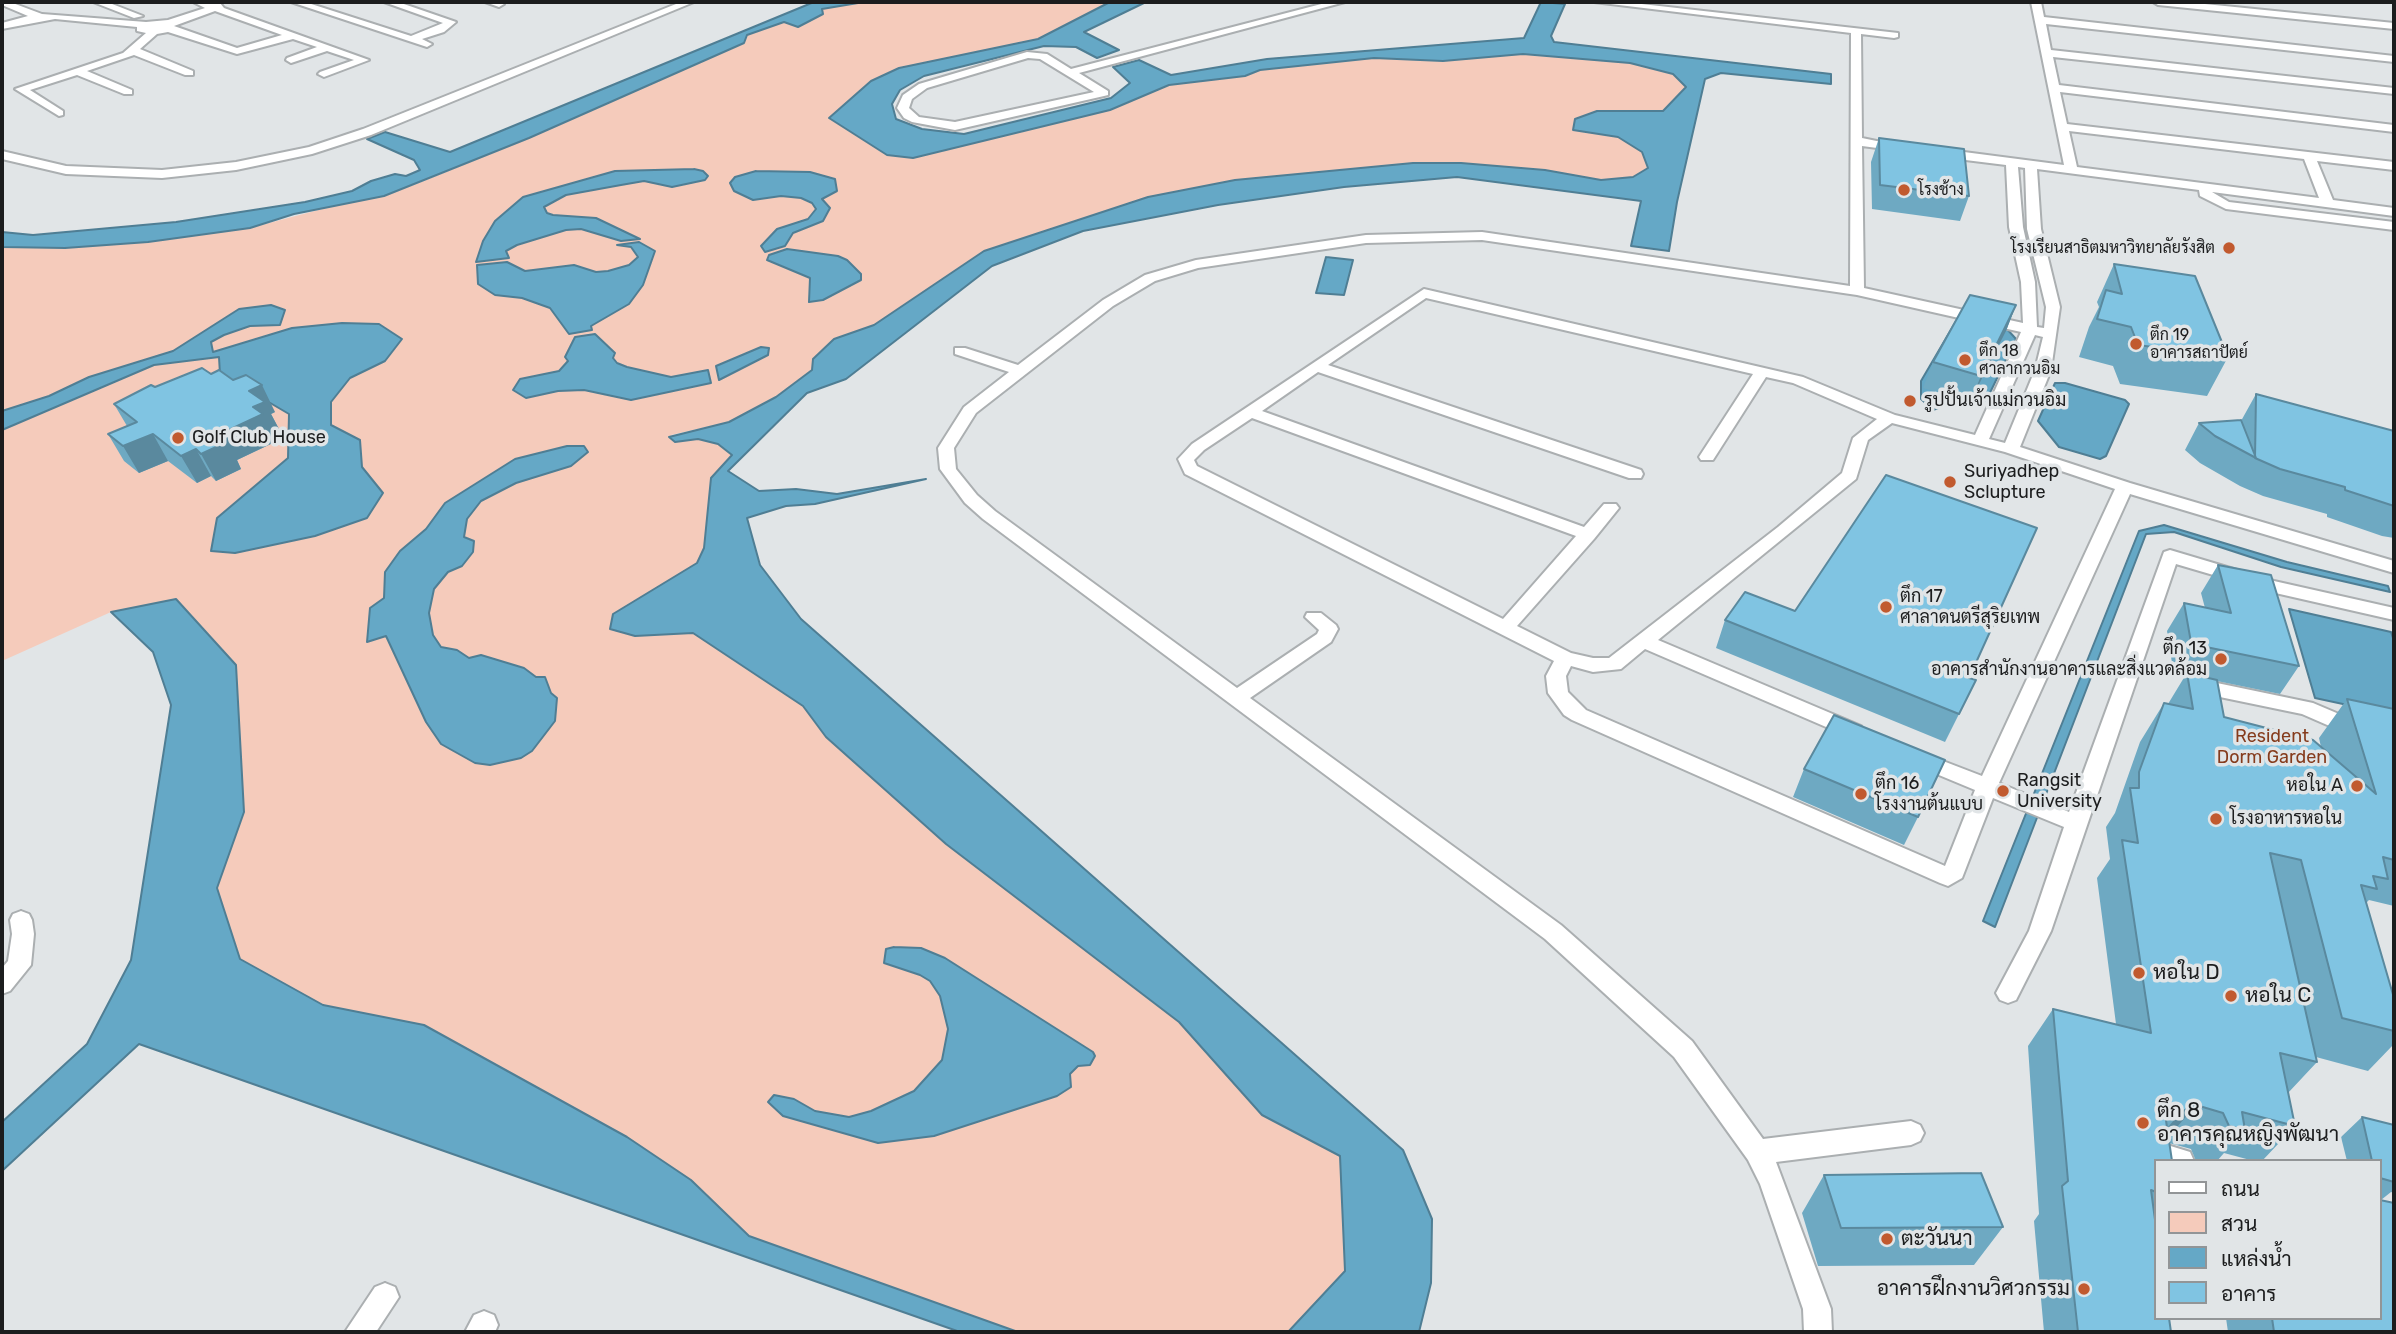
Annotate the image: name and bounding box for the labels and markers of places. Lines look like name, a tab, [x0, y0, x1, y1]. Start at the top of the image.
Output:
place label: โรงช้าง	[1918, 180, 1964, 200]
marker: โรงช้าง	[1896, 182, 1912, 198]
place label: โรงเรียนสาธิตมหาวิทยาลัยรังสิต	[2011, 238, 2215, 258]
marker: โรงเรียนสาธิตมหาวิทยาลัยรังสิต	[2221, 240, 2237, 256]
place label: ตึก 19 อาคารสถาปัตย์	[2150, 325, 2248, 363]
marker: ตึก 19 อาคารสถาปัตย์	[2128, 336, 2144, 352]
place label: ตึก 18 ศาลากวนอิม	[1979, 341, 2060, 379]
marker: ตึก 18 ศาลากวนอิม	[1957, 352, 1973, 368]
place label: รูปปั้นเจ้าแม่กวนอิม	[1924, 390, 2066, 412]
marker: รูปปั้นเจ้าแม่กวนอิม	[1902, 393, 1918, 409]
place label: Golf Club House	[192, 427, 326, 449]
marker: Golf Club House	[170, 430, 186, 446]
place label: Suriyadhep Sclupture	[1964, 461, 2059, 504]
marker: Suriyadhep Sclupture	[1942, 474, 1958, 490]
place label: ตึก 17 ศาลาดนตรีสุริยเทพ	[1900, 586, 2040, 628]
marker: ตึก 17 ศาลาดนตรีสุริยเทพ	[1878, 599, 1894, 615]
place label: ตึก 13 อาคารสำนักงานอาคารและสิ่งแวดล้อม	[1931, 638, 2207, 680]
marker: ตึก 13 อาคารสำนักงานอาคารและสิ่งแวดล้อม	[2213, 651, 2229, 667]
place label: Rangsit University	[2017, 770, 2102, 812]
place label: ตึก 16 โรงงานต้นแบบ	[1875, 773, 1983, 816]
place label: หอใน A	[2286, 775, 2343, 797]
marker: หอใน A	[2349, 778, 2365, 794]
marker: Rangsit University	[1995, 783, 2011, 799]
marker: ตึก 16 โรงงานต้นแบบ	[1853, 786, 1869, 802]
place label: โรงอาหารหอใน	[2230, 808, 2342, 830]
marker: โรงอาหารหอใน	[2208, 811, 2224, 827]
place label: หอใน D	[2153, 960, 2220, 986]
marker: หอใน D	[2131, 965, 2147, 981]
place label: หอใน C	[2245, 983, 2311, 1009]
marker: หอใน C	[2223, 988, 2239, 1004]
place label: ตึก 8 อาคารคุณหญิงพัฒนา	[2157, 1098, 2339, 1148]
marker: ตึก 8 อาคารคุณหญิงพัฒนา	[2135, 1115, 2151, 1131]
place label: ตะวันนา	[1901, 1226, 1973, 1252]
marker: ตะวันนา	[1879, 1231, 1895, 1247]
place label: อาคารฝึกงานวิศวกรรม	[1877, 1276, 2070, 1302]
marker: อาคารฝึกงานวิศวกรรม	[2076, 1281, 2092, 1297]

